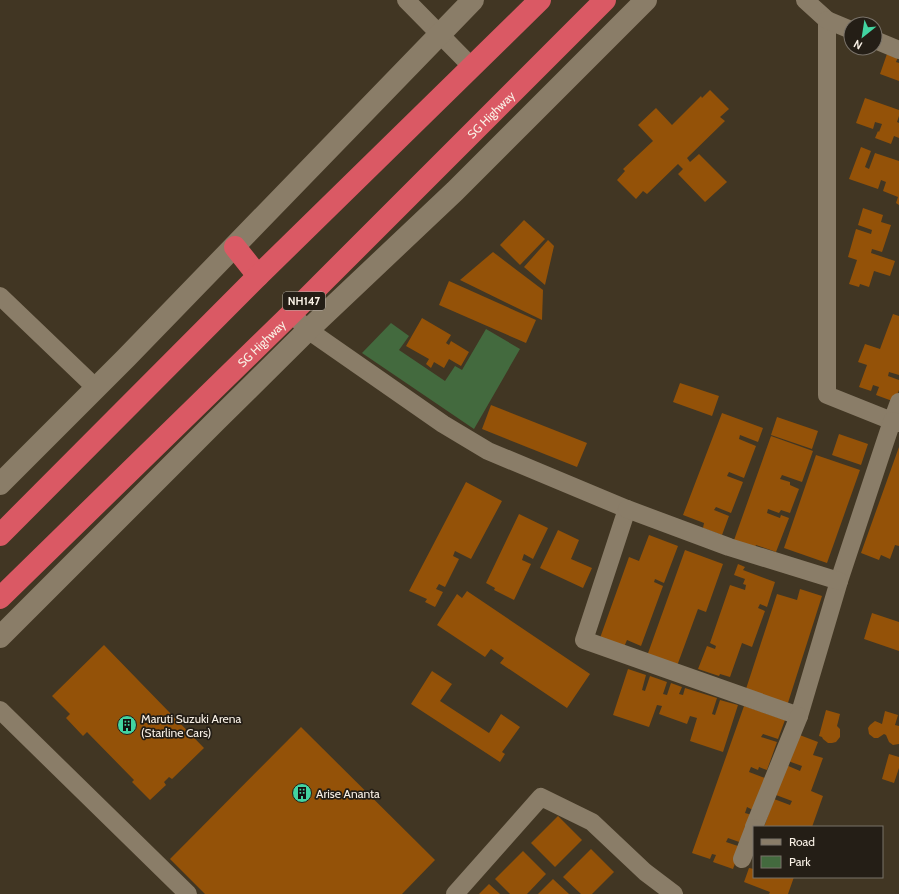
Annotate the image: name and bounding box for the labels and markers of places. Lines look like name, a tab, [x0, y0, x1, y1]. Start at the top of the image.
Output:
place label: Maruti Suzuki Arena (Starline Cars)	[141, 711, 241, 740]
building icon: Maruti Suzuki Arena (Starline Cars)	[116, 714, 138, 736]
building icon: Arise Ananta	[291, 782, 313, 804]
place label: Arise Ananta	[316, 786, 380, 801]

